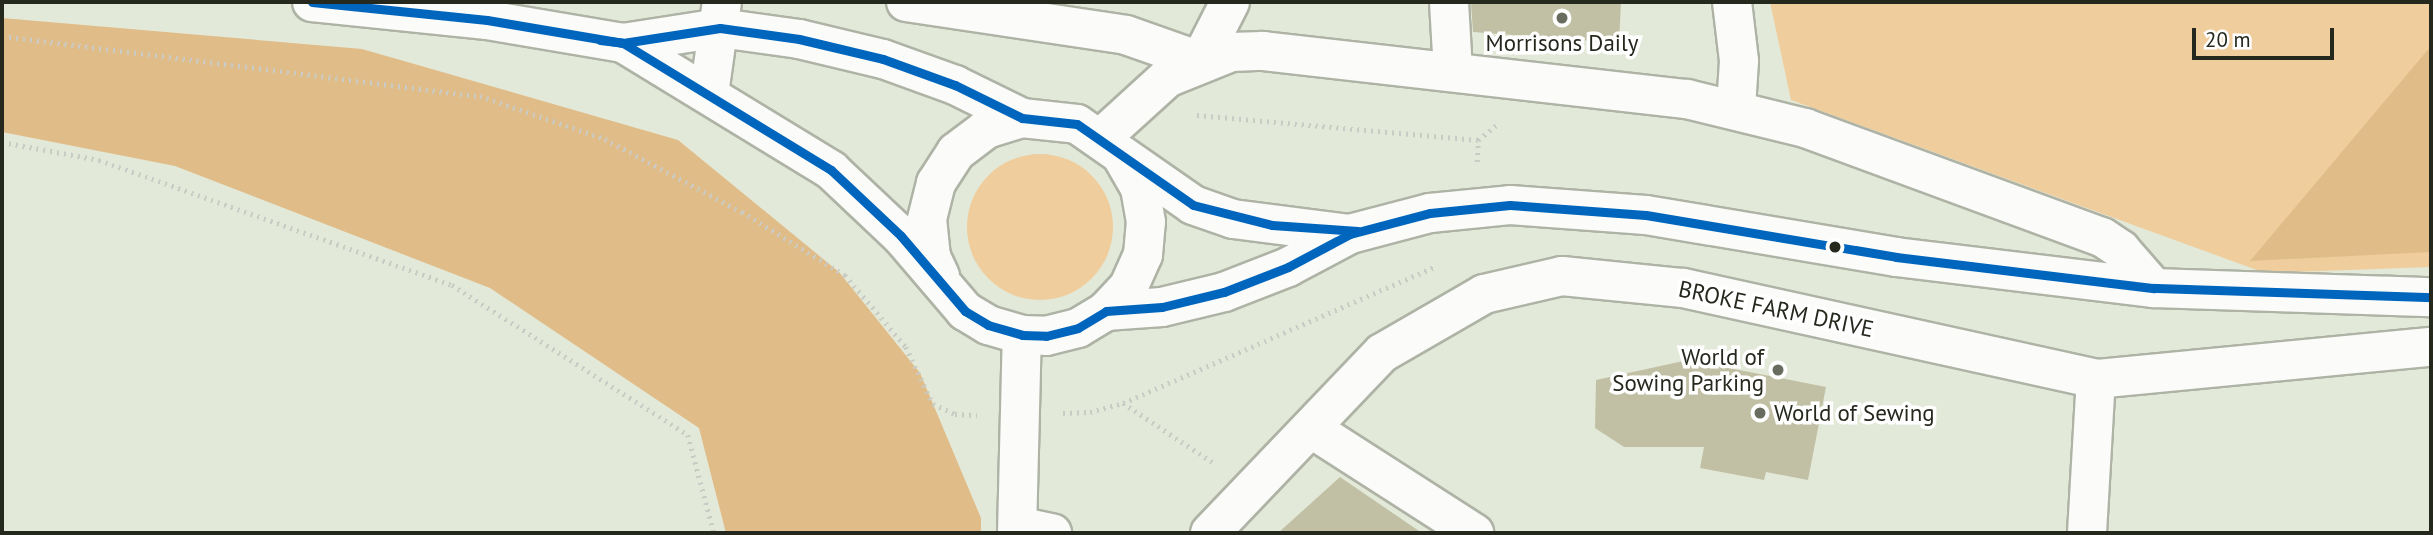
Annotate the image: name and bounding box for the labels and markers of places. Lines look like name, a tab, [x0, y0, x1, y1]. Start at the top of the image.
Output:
marker: Morrisons Daily	[1554, 10, 1570, 26]
place label: Morrisons Daily	[1486, 29, 1638, 57]
unlabelled marker	[1828, 240, 1842, 254]
place label: World of Sowing Parking	[1612, 343, 1764, 397]
marker: World of Sowing Parking	[1770, 362, 1786, 378]
place label: World of Sewing	[1774, 399, 1935, 427]
marker: World of Sewing	[1752, 405, 1768, 421]

